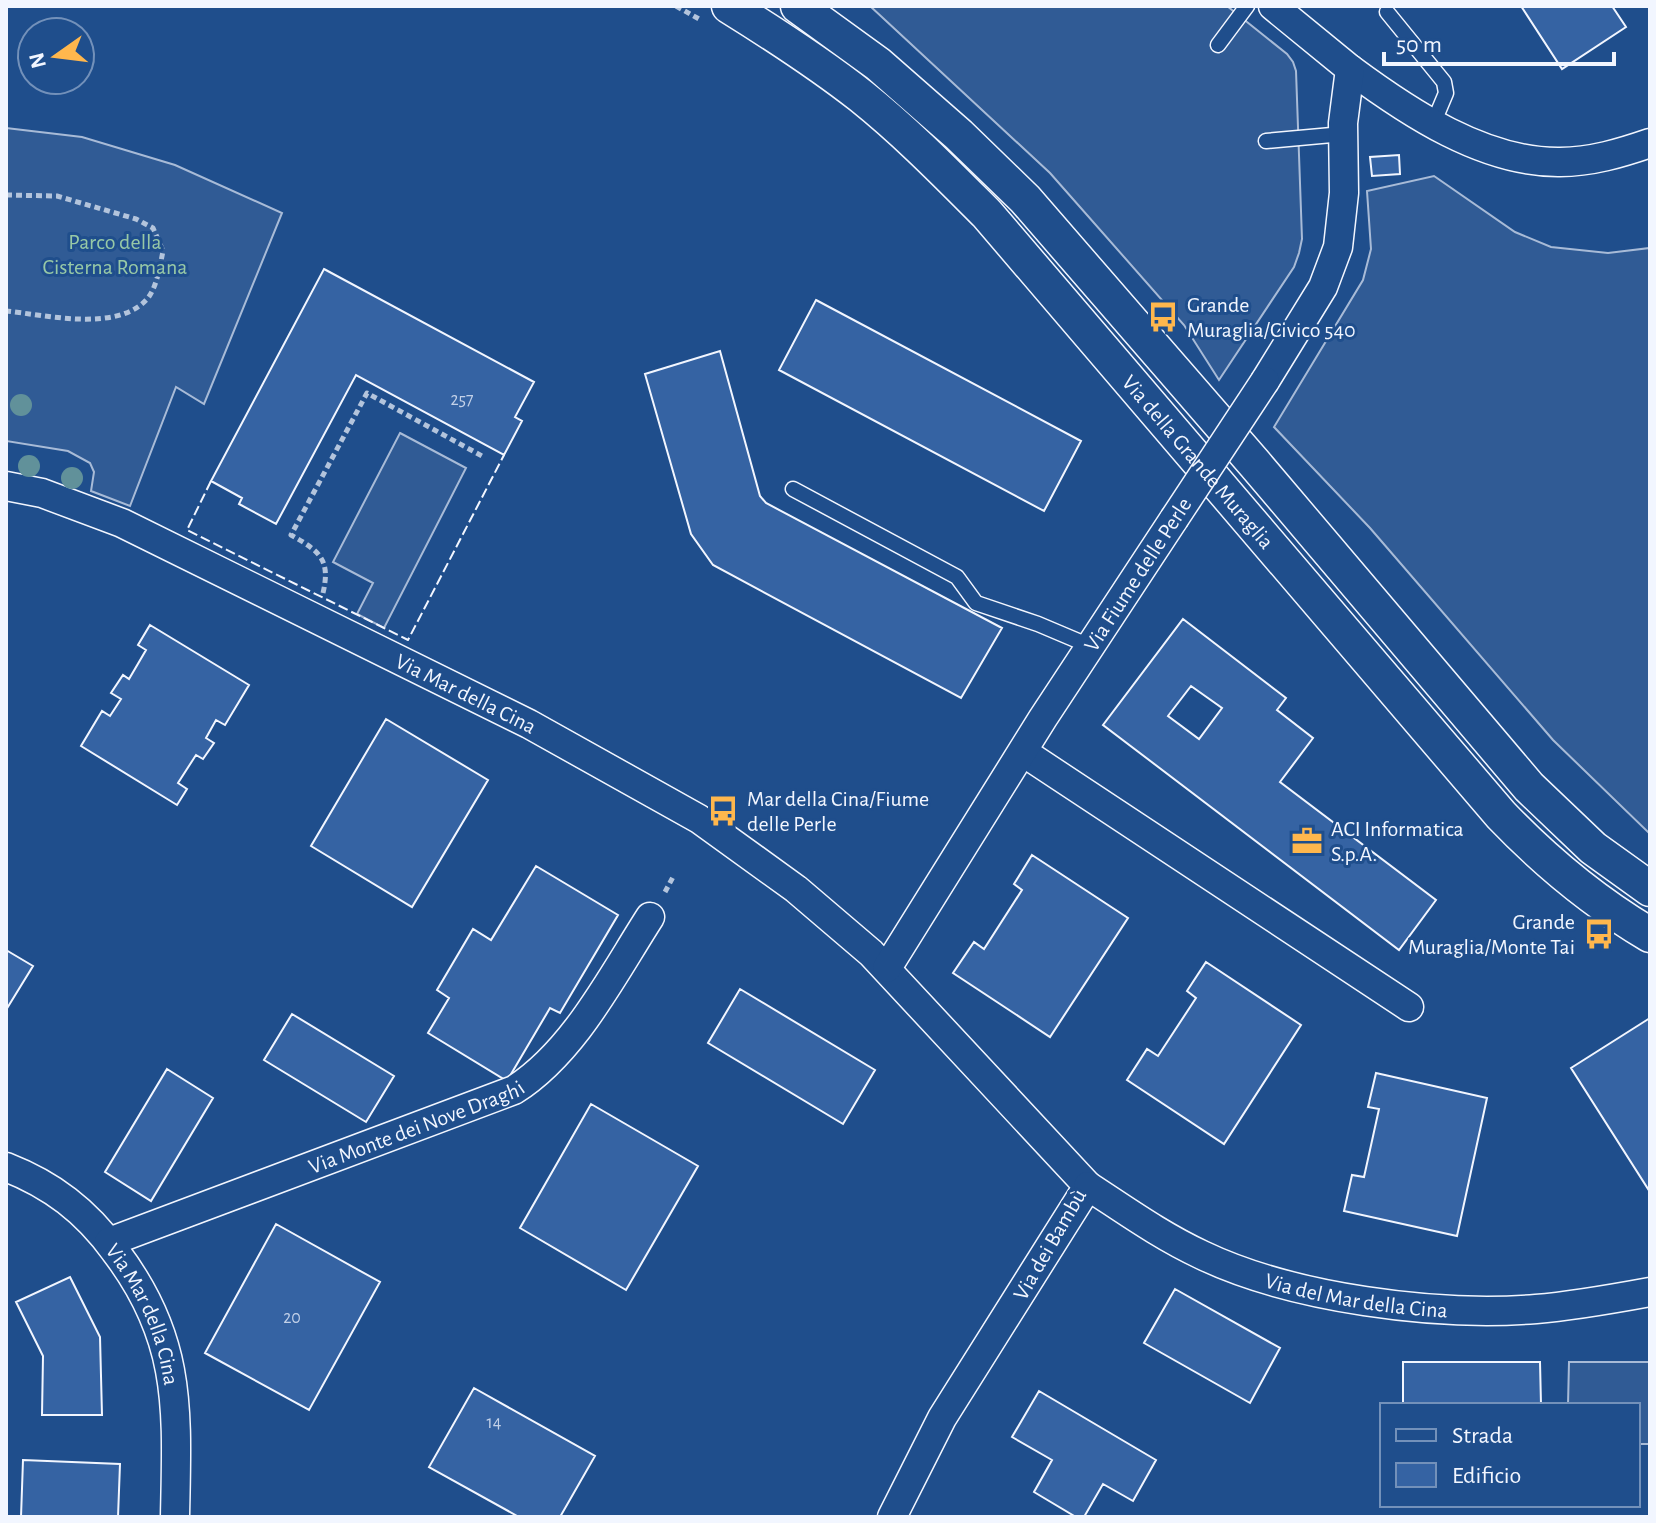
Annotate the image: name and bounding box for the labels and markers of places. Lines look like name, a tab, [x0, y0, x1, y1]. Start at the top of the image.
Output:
place label: Grande Muraglia/Civico 540	[1187, 294, 1356, 341]
bus stop icon: Grande Muraglia/Civico 540	[1146, 300, 1180, 334]
place label: Mar della Cina/Fiume delle Perle	[747, 788, 929, 835]
bus stop icon: Mar della Cina/Fiume delle Perle	[706, 794, 740, 828]
place label: ACI Informatica S.p.A.	[1331, 818, 1464, 865]
office icon: ACI Informatica S.p.A.	[1290, 824, 1324, 858]
place label: Grande Muraglia/Monte Tai	[1408, 911, 1575, 958]
bus stop icon: Grande Muraglia/Monte Tai	[1582, 917, 1616, 951]

